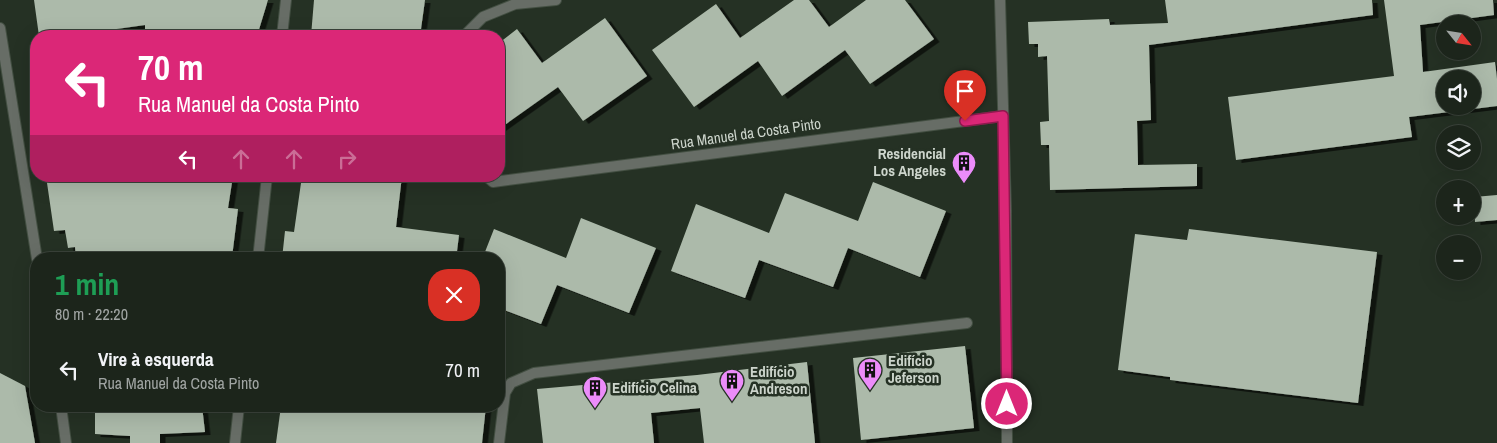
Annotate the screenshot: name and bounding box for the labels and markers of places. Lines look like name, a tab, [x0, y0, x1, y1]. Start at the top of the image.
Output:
pin	[944, 70, 986, 121]
place label: Residencial Los Angeles	[873, 143, 946, 181]
building icon: Residencial Los Angeles	[951, 150, 977, 184]
place label: Edifício Jeferson	[888, 350, 939, 388]
building icon: Edifício Jeferson	[857, 357, 883, 391]
place label: Edifício Andreson	[750, 361, 807, 399]
building icon: Edifício Andreson	[719, 368, 745, 402]
building icon: Edifício Celina	[582, 375, 608, 409]
place label: Edifício Celina	[612, 377, 697, 398]

